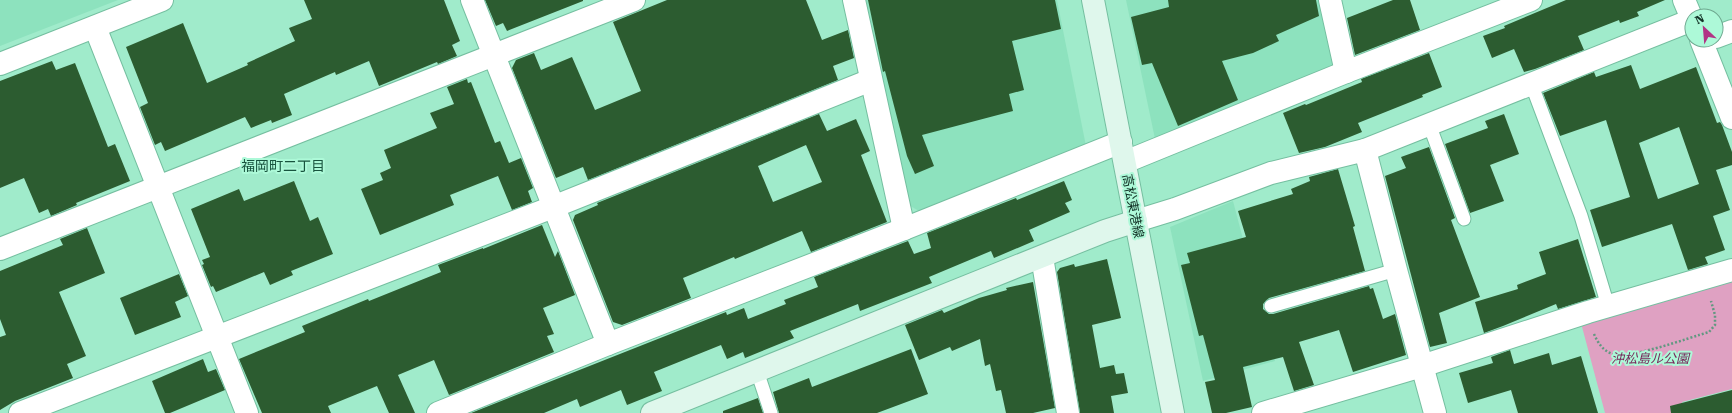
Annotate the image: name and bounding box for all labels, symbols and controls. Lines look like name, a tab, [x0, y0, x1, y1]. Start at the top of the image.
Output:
north arrow	[1684, 8, 1724, 48]
text: N	[1693, 12, 1707, 27]
district label: 福岡町二丁目	[241, 158, 325, 174]
street label: 高松東港線	[1119, 173, 1147, 239]
park label: 沖松島ル公園	[1611, 351, 1691, 366]

